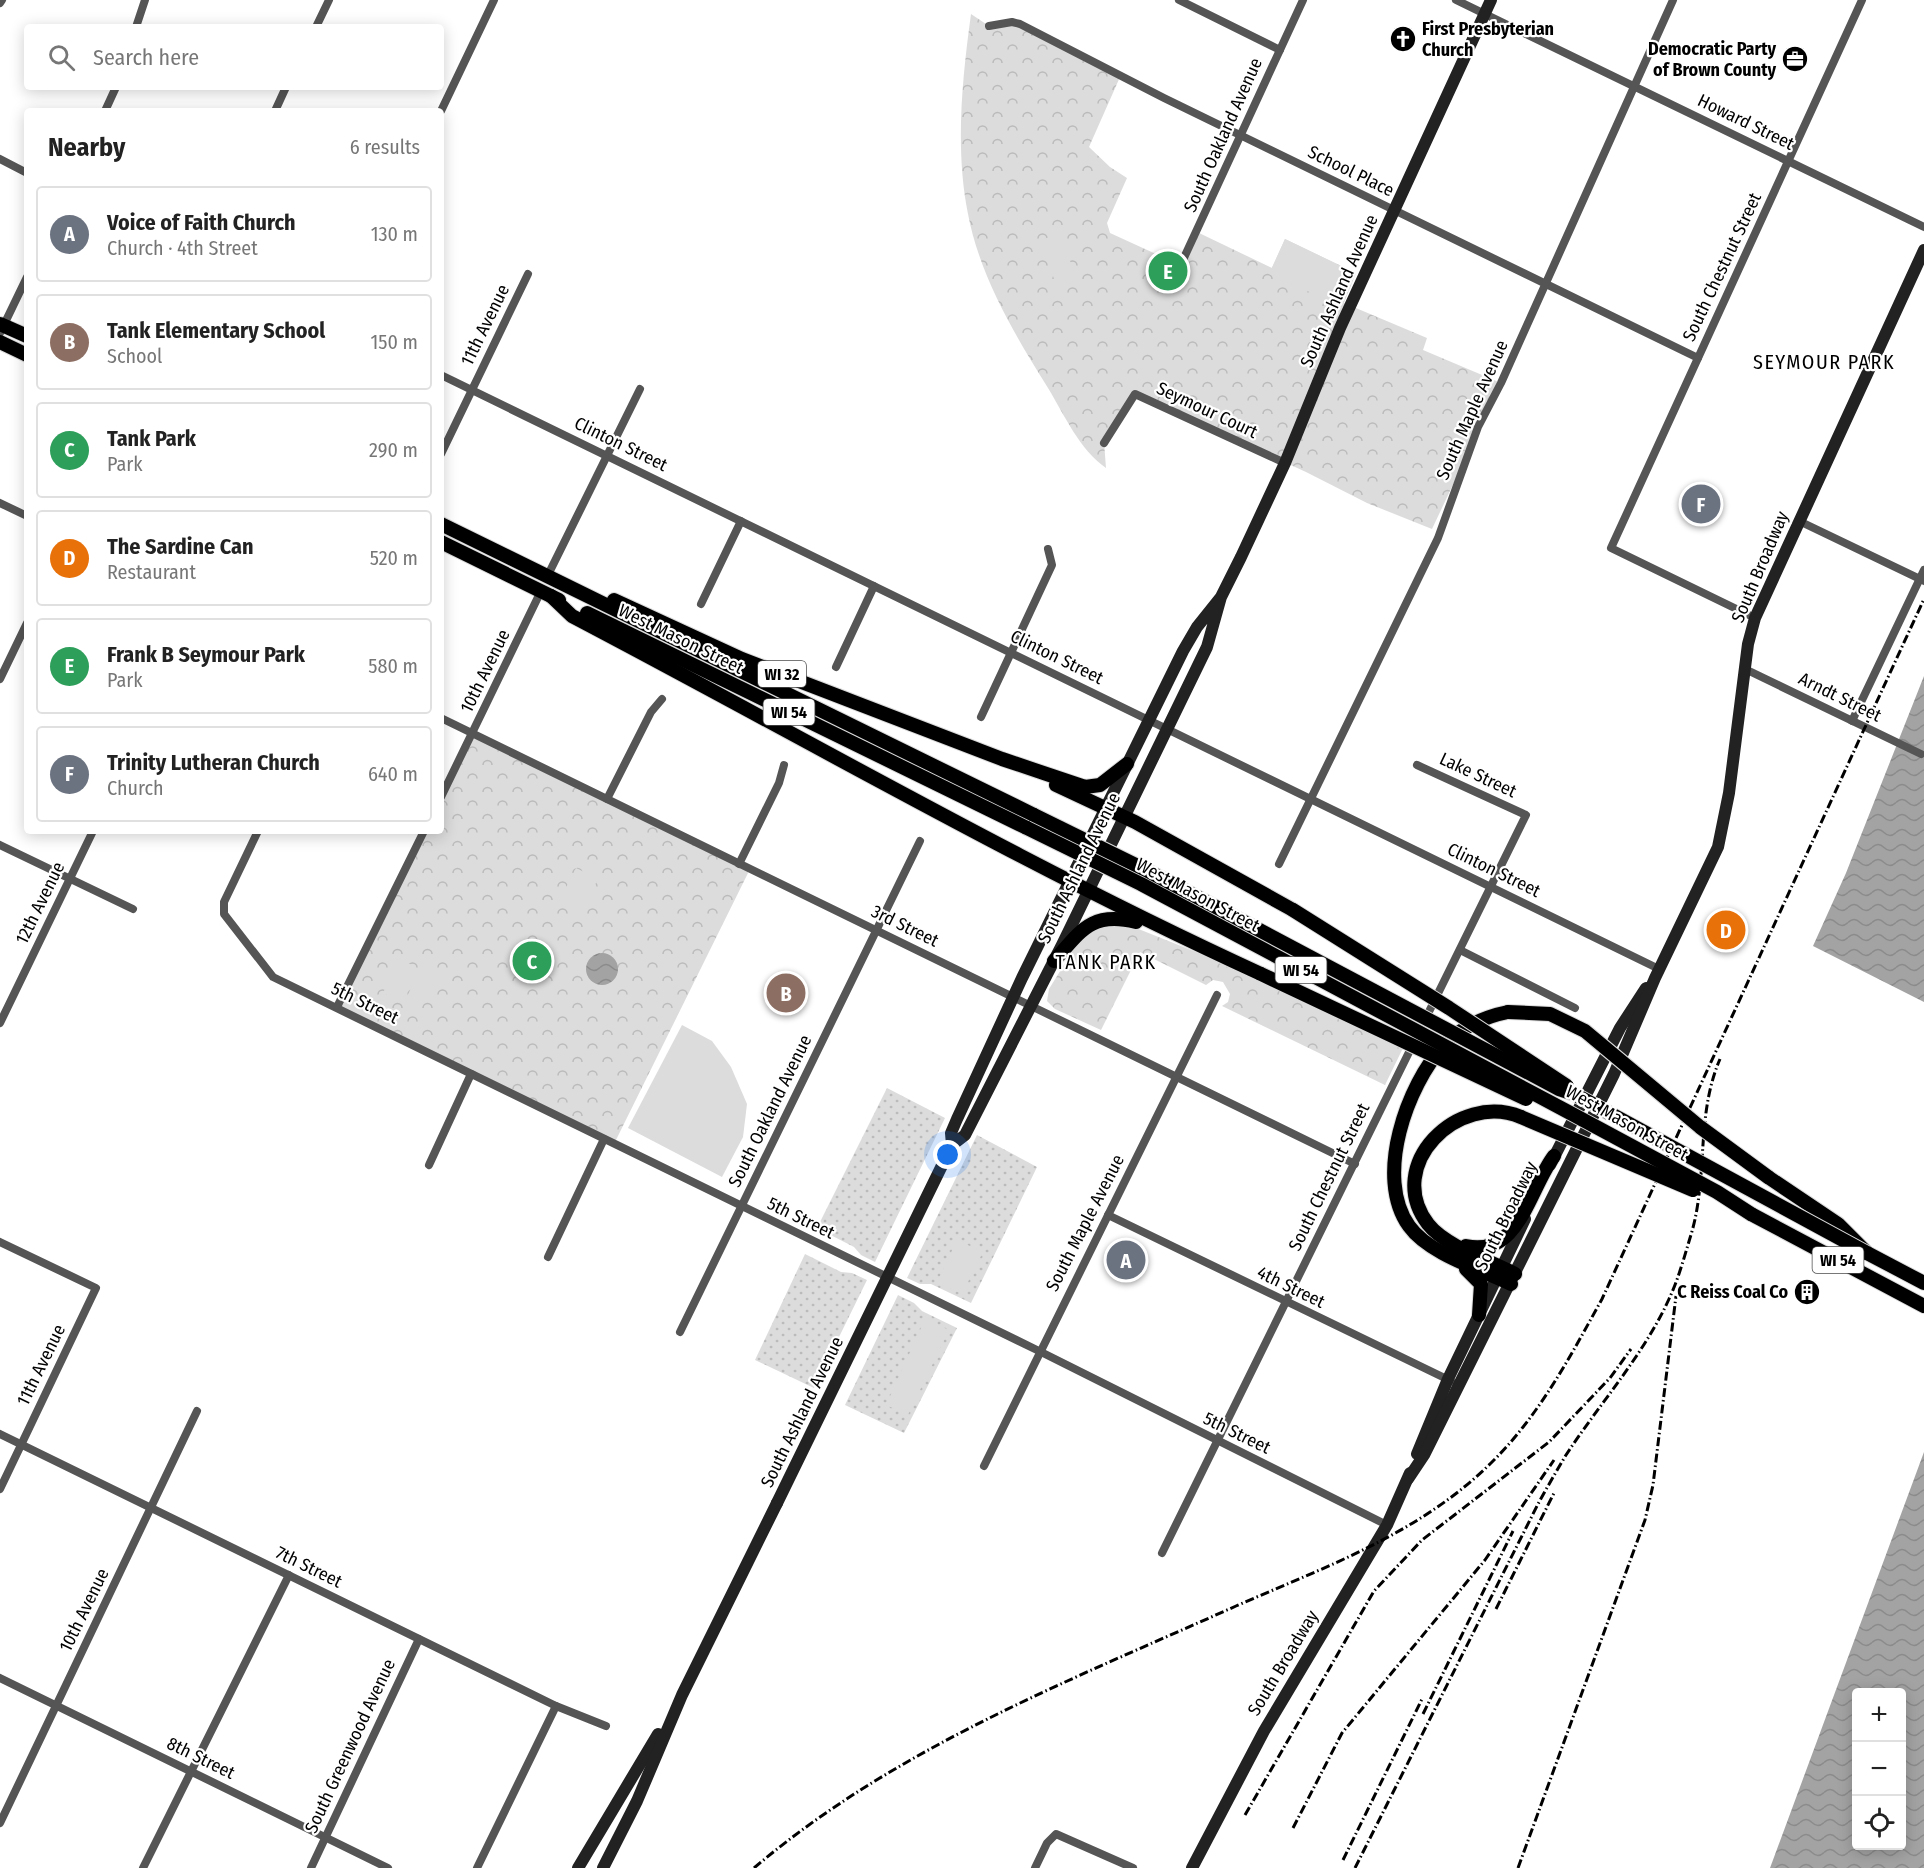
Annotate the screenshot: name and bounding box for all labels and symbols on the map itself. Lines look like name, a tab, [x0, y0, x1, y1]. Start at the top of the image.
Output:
place label: First Presbyterian Church	[1422, 18, 1554, 61]
church icon: First Presbyterian Church	[1388, 24, 1418, 54]
place label: Democratic Party of Brown County	[1648, 38, 1776, 81]
office icon: Democratic Party of Brown County	[1780, 44, 1810, 74]
street label: South Oakland Avenue	[1179, 54, 1267, 216]
street label: Howard Street	[1694, 89, 1798, 155]
street label: School Place	[1304, 141, 1398, 201]
street label: South Chestnut Street	[1678, 189, 1766, 345]
street label: South Ashland Avenue	[1295, 211, 1383, 371]
pin: E	[1148, 248, 1188, 294]
street label: 11th Avenue	[456, 281, 514, 369]
street label: South Maple Avenue	[1431, 337, 1513, 483]
district label: SEYMOUR PARK	[1753, 350, 1895, 374]
street label: Seymour Court	[1153, 377, 1261, 443]
street label: Clinton Street	[571, 412, 671, 476]
pin: F	[1682, 482, 1720, 526]
street label: South Broadway	[1727, 508, 1793, 626]
street label: West Mason Street	[615, 599, 747, 679]
street label: Clinton Street	[1007, 625, 1107, 689]
street label: 10th Avenue	[455, 626, 515, 716]
road number: WI 32	[758, 661, 806, 687]
street label: Arndt Street	[1795, 668, 1885, 727]
road number: WI 54	[764, 699, 814, 725]
street label: Lake Street	[1436, 748, 1520, 802]
street label: South Ashland Avenue	[1033, 789, 1125, 947]
street label: Clinton Street	[1444, 838, 1544, 902]
street label: West Mason Street	[1133, 853, 1264, 937]
street label: 12th Avenue	[11, 858, 69, 948]
street label: 3rd Street	[868, 900, 942, 952]
pin: D	[1706, 908, 1746, 952]
pin: C	[512, 938, 552, 984]
district label: TANK PARK	[1056, 950, 1156, 974]
road number: WI 54	[1276, 957, 1326, 983]
pin: B	[766, 970, 806, 1016]
street label: 5th Street	[328, 977, 402, 1029]
street label: South Oakland Avenue	[724, 1031, 816, 1191]
street label: West Mason Street	[1562, 1080, 1692, 1166]
street label: South Chestnut Street	[1284, 1099, 1374, 1254]
your location	[933, 1140, 962, 1169]
street label: South Maple Avenue	[1041, 1151, 1129, 1295]
street label: South Broadway	[1470, 1158, 1542, 1274]
street label: 5th Street	[764, 1192, 838, 1244]
pin: A	[1106, 1238, 1146, 1282]
road number: WI 54	[1812, 1247, 1864, 1273]
street label: 4th Street	[1254, 1261, 1329, 1313]
building icon: C Reiss Coal Co	[1792, 1277, 1822, 1307]
place label: C Reiss Coal Co	[1677, 1281, 1788, 1303]
street label: 11th Avenue	[12, 1321, 70, 1409]
street label: South Ashland Avenue	[756, 1333, 848, 1491]
street label: 5th Street	[1200, 1407, 1274, 1459]
street label: 7th Street	[272, 1542, 346, 1593]
street label: 10th Avenue	[54, 1565, 114, 1655]
street label: South Broadway	[1243, 1606, 1323, 1720]
street label: South Greenwood Avenue	[300, 1655, 400, 1837]
street label: 8th Street	[163, 1732, 239, 1784]

